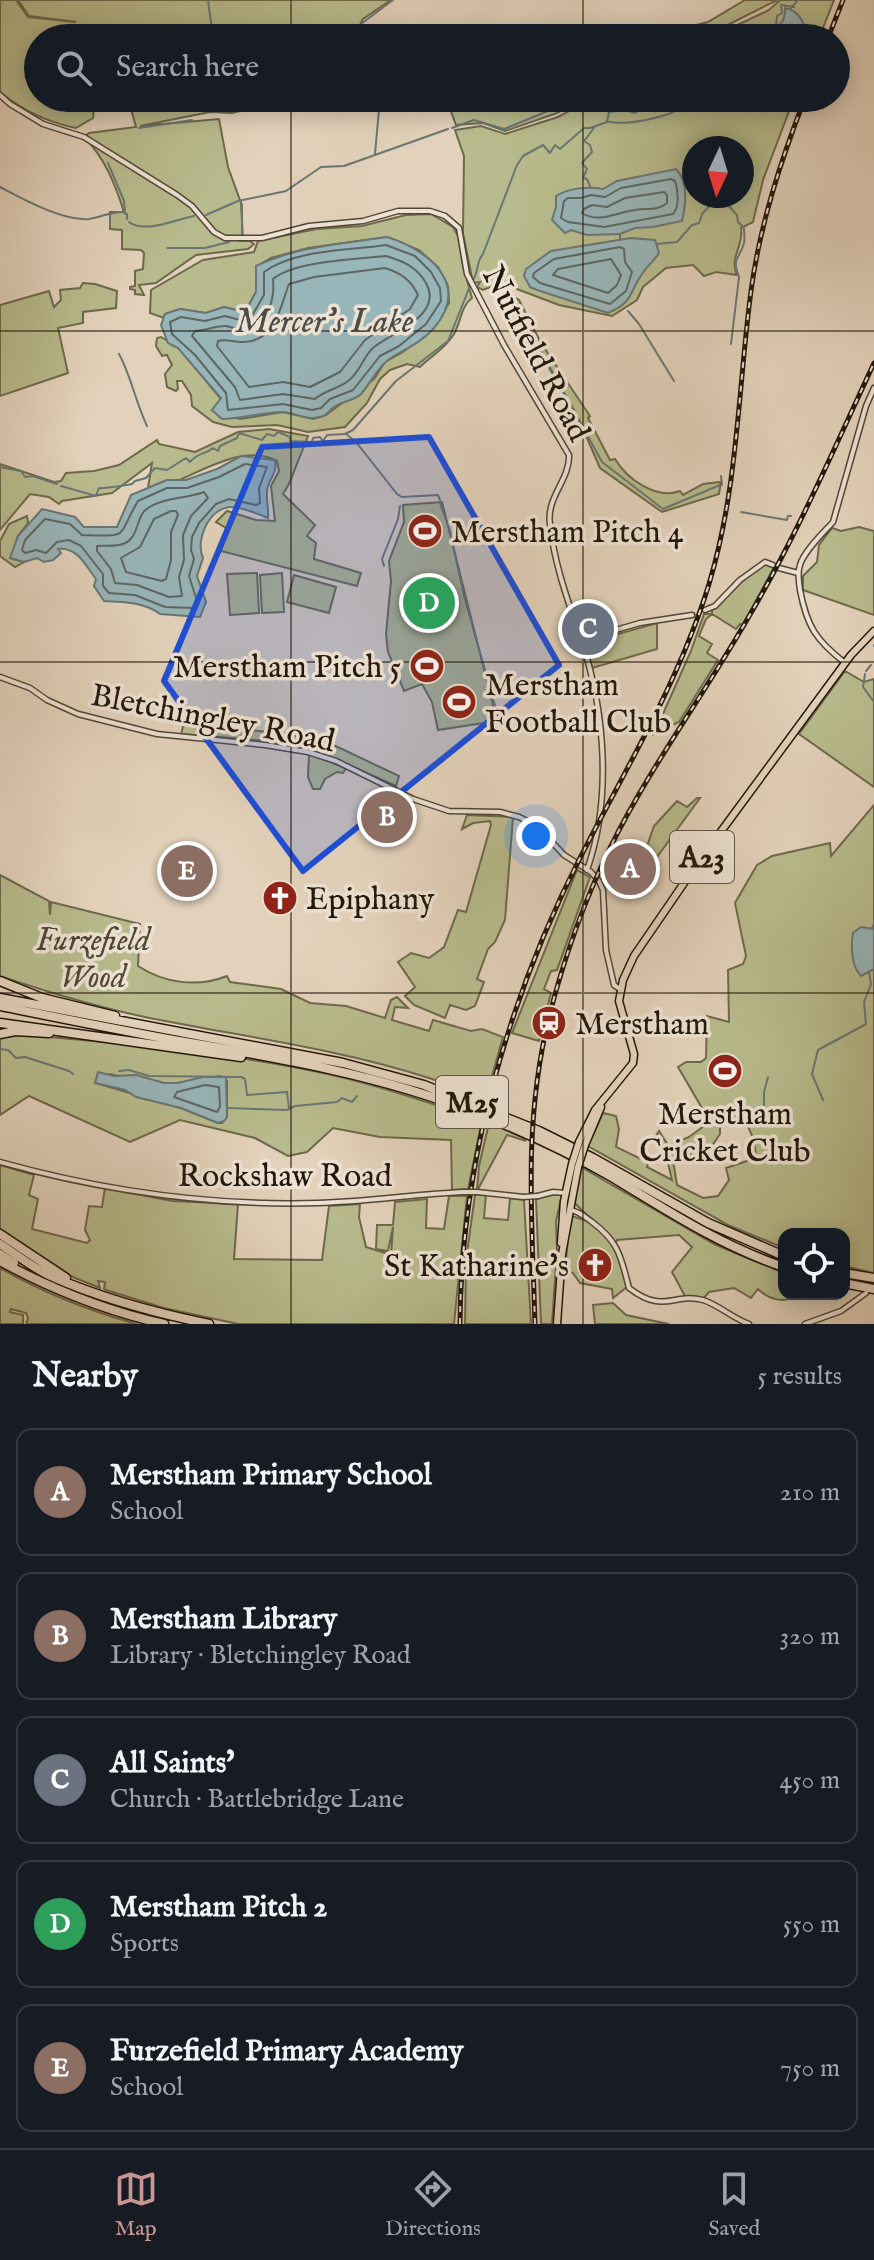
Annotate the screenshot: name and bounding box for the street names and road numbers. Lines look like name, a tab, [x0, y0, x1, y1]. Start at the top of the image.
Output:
street label: Nutfield Road	[471, 259, 599, 450]
street label: Bletchingley Road	[87, 676, 339, 763]
road number: A23	[670, 831, 734, 883]
road number: M25	[436, 1076, 508, 1128]
street label: Rockshaw Road	[178, 1157, 393, 1198]

